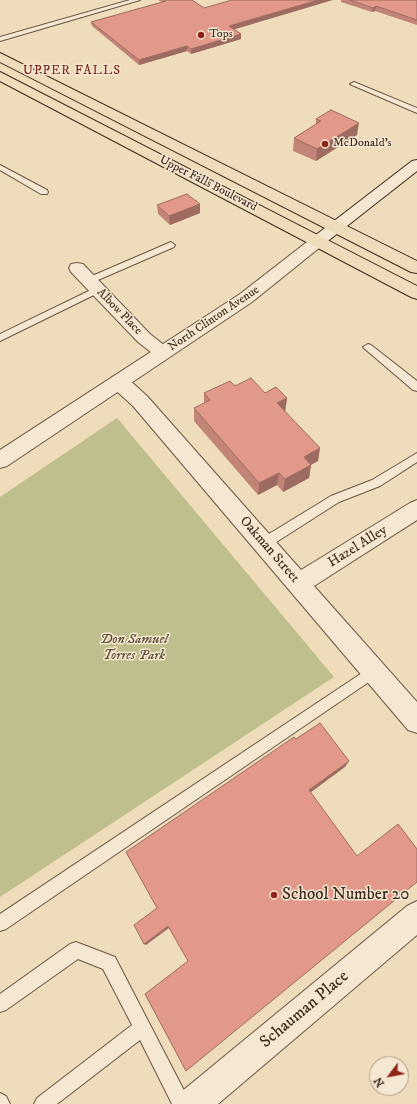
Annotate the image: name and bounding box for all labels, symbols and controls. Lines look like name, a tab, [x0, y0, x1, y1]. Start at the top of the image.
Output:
place label: Tops	[209, 28, 233, 42]
marker: Tops	[196, 30, 206, 40]
district label: UPPER FALLS	[23, 63, 121, 79]
place label: McDonald's	[333, 137, 392, 151]
marker: McDonald's	[320, 139, 330, 149]
street label: Upper Falls Boulevard	[157, 153, 259, 215]
street label: North Clinton Avenue	[166, 283, 262, 355]
street label: Albow Place	[93, 286, 145, 338]
street label: Oakman Street	[236, 513, 302, 587]
street label: Hazel Alley	[325, 522, 391, 572]
park label: Don Samuel Torres Park	[100, 632, 168, 664]
place label: School Number 20	[282, 885, 409, 905]
marker: School Number 20	[269, 890, 279, 900]
street label: Schauman Place	[256, 967, 354, 1053]
north arrow	[369, 1056, 409, 1096]
text: N	[371, 1074, 388, 1089]

